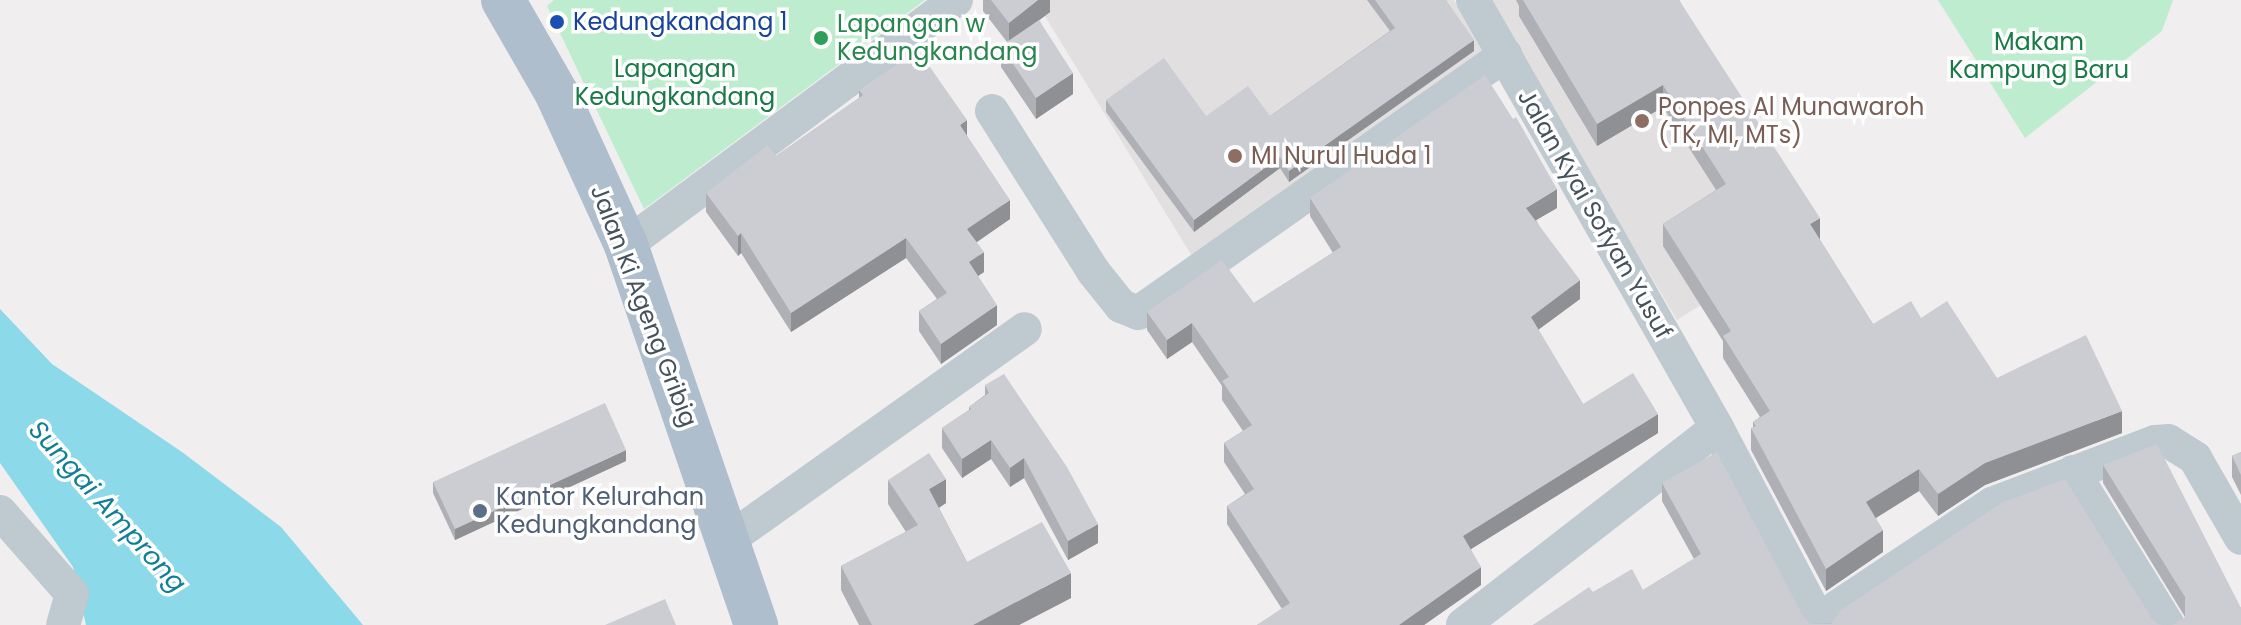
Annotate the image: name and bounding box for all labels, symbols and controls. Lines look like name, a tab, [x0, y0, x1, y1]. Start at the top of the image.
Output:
place label: Kedungkandang 1	[573, 8, 787, 36]
place label: Lapangan w Kedungkandang	[837, 10, 1037, 66]
marker: Kedungkandang 1	[548, 13, 566, 31]
park label: Makam Kampung Baru	[1949, 28, 2129, 84]
marker: Lapangan w Kedungkandang	[812, 29, 830, 47]
park label: Lapangan Kedungkandang	[575, 55, 775, 111]
street label: Jalan Kyai Sofyan Yusuf	[1512, 84, 1678, 344]
place label: Ponpes Al Munawaroh (TK, MI, MTs)	[1658, 93, 1924, 149]
marker: Ponpes Al Munawaroh (TK, MI, MTs)	[1633, 112, 1651, 130]
place label: MI Nurul Huda 1	[1251, 142, 1431, 170]
marker: MI Nurul Huda 1	[1226, 147, 1244, 165]
street label: Jalan Ki Ageng Gribig	[585, 181, 703, 431]
water label: Sungai Amprong	[22, 415, 192, 599]
place label: Kantor Kelurahan Kedungkandang	[496, 483, 704, 539]
marker: Kantor Kelurahan Kedungkandang	[471, 502, 489, 520]

